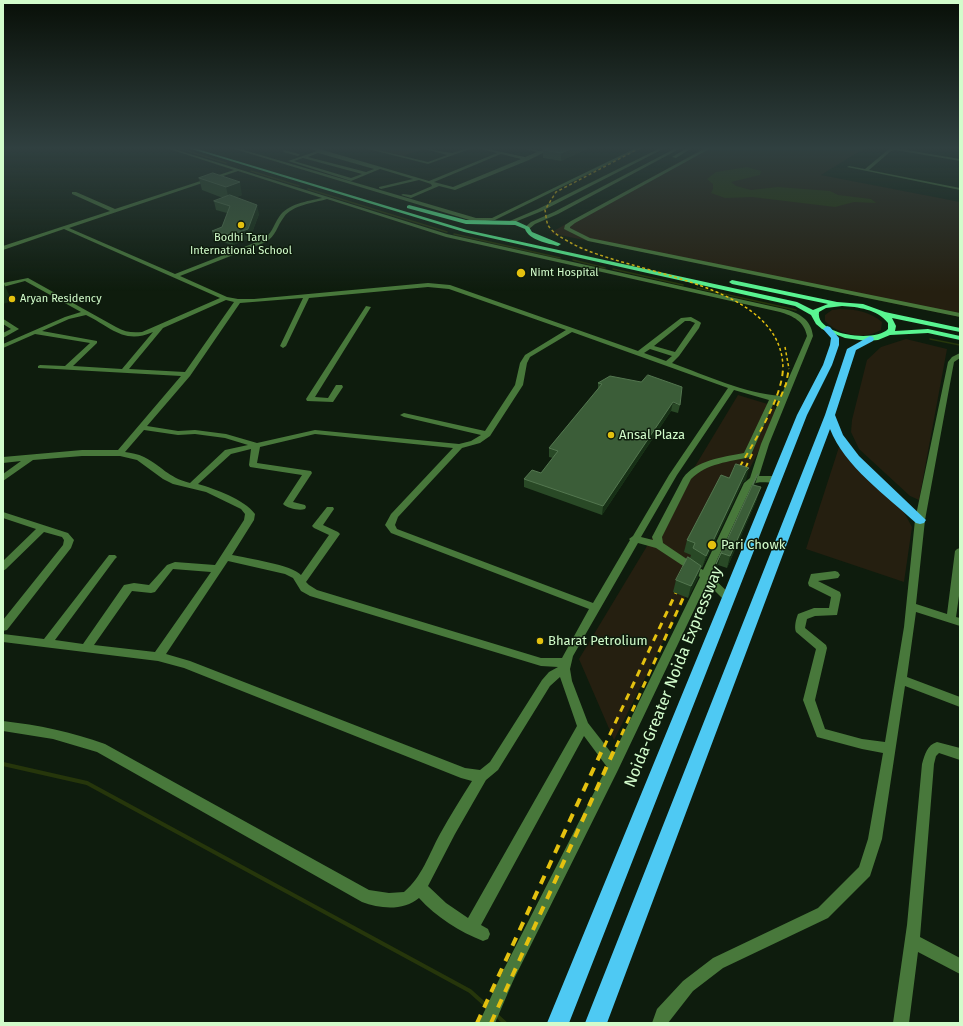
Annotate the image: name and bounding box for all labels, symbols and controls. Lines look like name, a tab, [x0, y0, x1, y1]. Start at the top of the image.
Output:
marker: Bodhi Taru International School	[236, 220, 246, 230]
place label: Bodhi Taru International School	[190, 231, 292, 257]
place label: Nimt Hospital	[530, 266, 599, 280]
marker: Nimt Hospital	[515, 267, 527, 279]
place label: Aryan Residency	[20, 292, 102, 306]
marker: Aryan Residency	[7, 294, 17, 304]
place label: Ansal Plaza	[619, 427, 685, 443]
marker: Ansal Plaza	[606, 430, 616, 440]
place label: Pari Chowk	[721, 537, 785, 553]
marker: Pari Chowk	[706, 539, 718, 551]
street label: Noida-Greater Noida Expressway	[621, 564, 727, 790]
place label: Bharat Petrolium	[548, 633, 648, 649]
marker: Bharat Petrolium	[535, 636, 545, 646]

